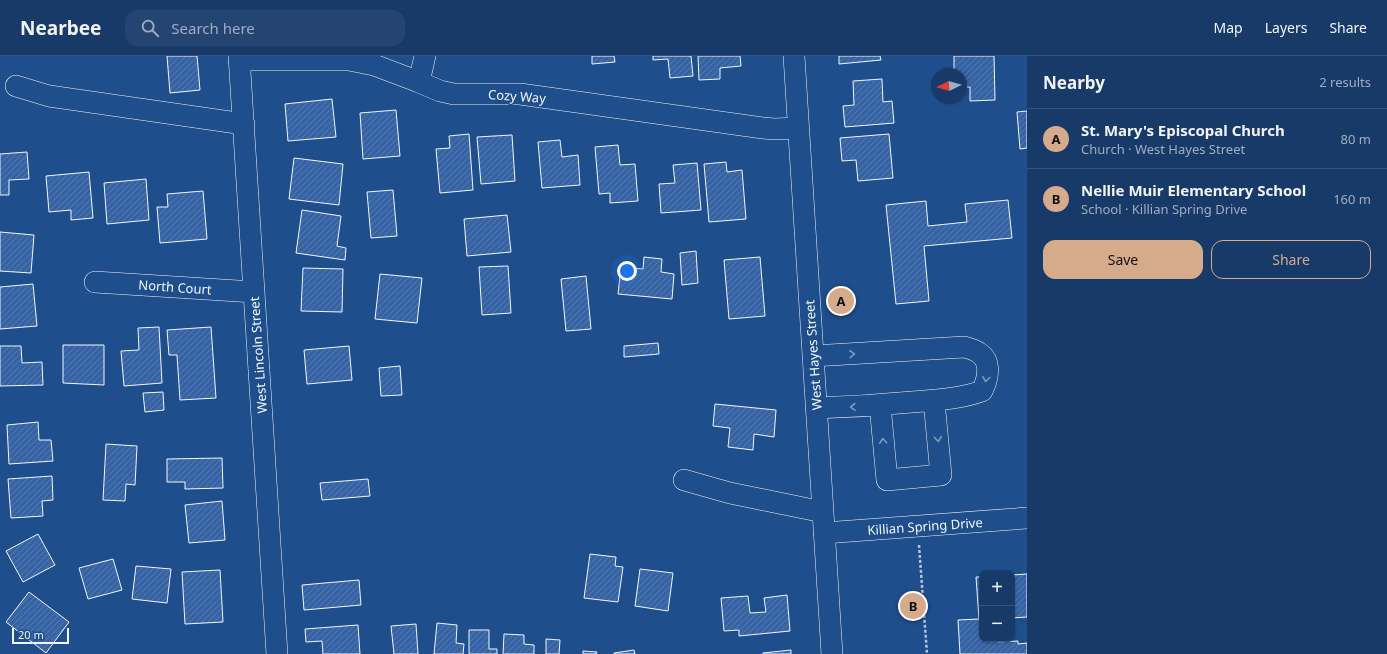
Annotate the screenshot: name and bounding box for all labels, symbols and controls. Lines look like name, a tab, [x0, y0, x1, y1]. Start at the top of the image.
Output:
search box	[125, 10, 405, 46]
text: Nearbee	[20, 15, 101, 41]
icon: search	[139, 17, 161, 39]
text: Search here	[171, 18, 255, 38]
text: Map	[1214, 18, 1243, 37]
text: Layers	[1265, 18, 1307, 37]
text: Share	[1329, 18, 1367, 37]
north arrow	[931, 68, 967, 104]
text: Nearby	[1043, 71, 1105, 94]
text: 2 results	[1319, 73, 1371, 91]
street label: Cozy Way	[488, 85, 547, 107]
text: St. Mary's Episcopal Church	[1081, 120, 1285, 140]
text: A	[1052, 130, 1061, 148]
text: 80 m	[1341, 130, 1371, 148]
text: Church · West Hayes Street	[1081, 140, 1245, 158]
text: Nellie Muir Elementary School	[1081, 180, 1306, 200]
text: B	[1052, 190, 1060, 208]
text: 160 m	[1333, 190, 1371, 208]
text: School · Killian Spring Drive	[1081, 200, 1247, 218]
button: Save	[1043, 240, 1203, 279]
button: Share	[1211, 240, 1371, 279]
your location	[617, 261, 637, 281]
street label: North Court	[138, 275, 213, 299]
pin: A	[828, 286, 854, 316]
street label: West Lincoln Street	[245, 296, 271, 414]
street label: West Hayes Street	[800, 299, 826, 411]
one-way arrow	[849, 349, 855, 358]
one-way arrow	[982, 376, 991, 382]
one-way arrow	[850, 402, 856, 411]
one-way arrow	[933, 436, 942, 442]
one-way arrow	[879, 437, 888, 444]
street label: Killian Spring Drive	[867, 513, 983, 539]
map controls	[979, 570, 1015, 642]
button: +	[979, 570, 1015, 606]
pin: B	[900, 591, 926, 621]
button: −	[979, 606, 1015, 642]
scale bar	[12, 626, 69, 645]
text: 20 m	[18, 627, 44, 642]

